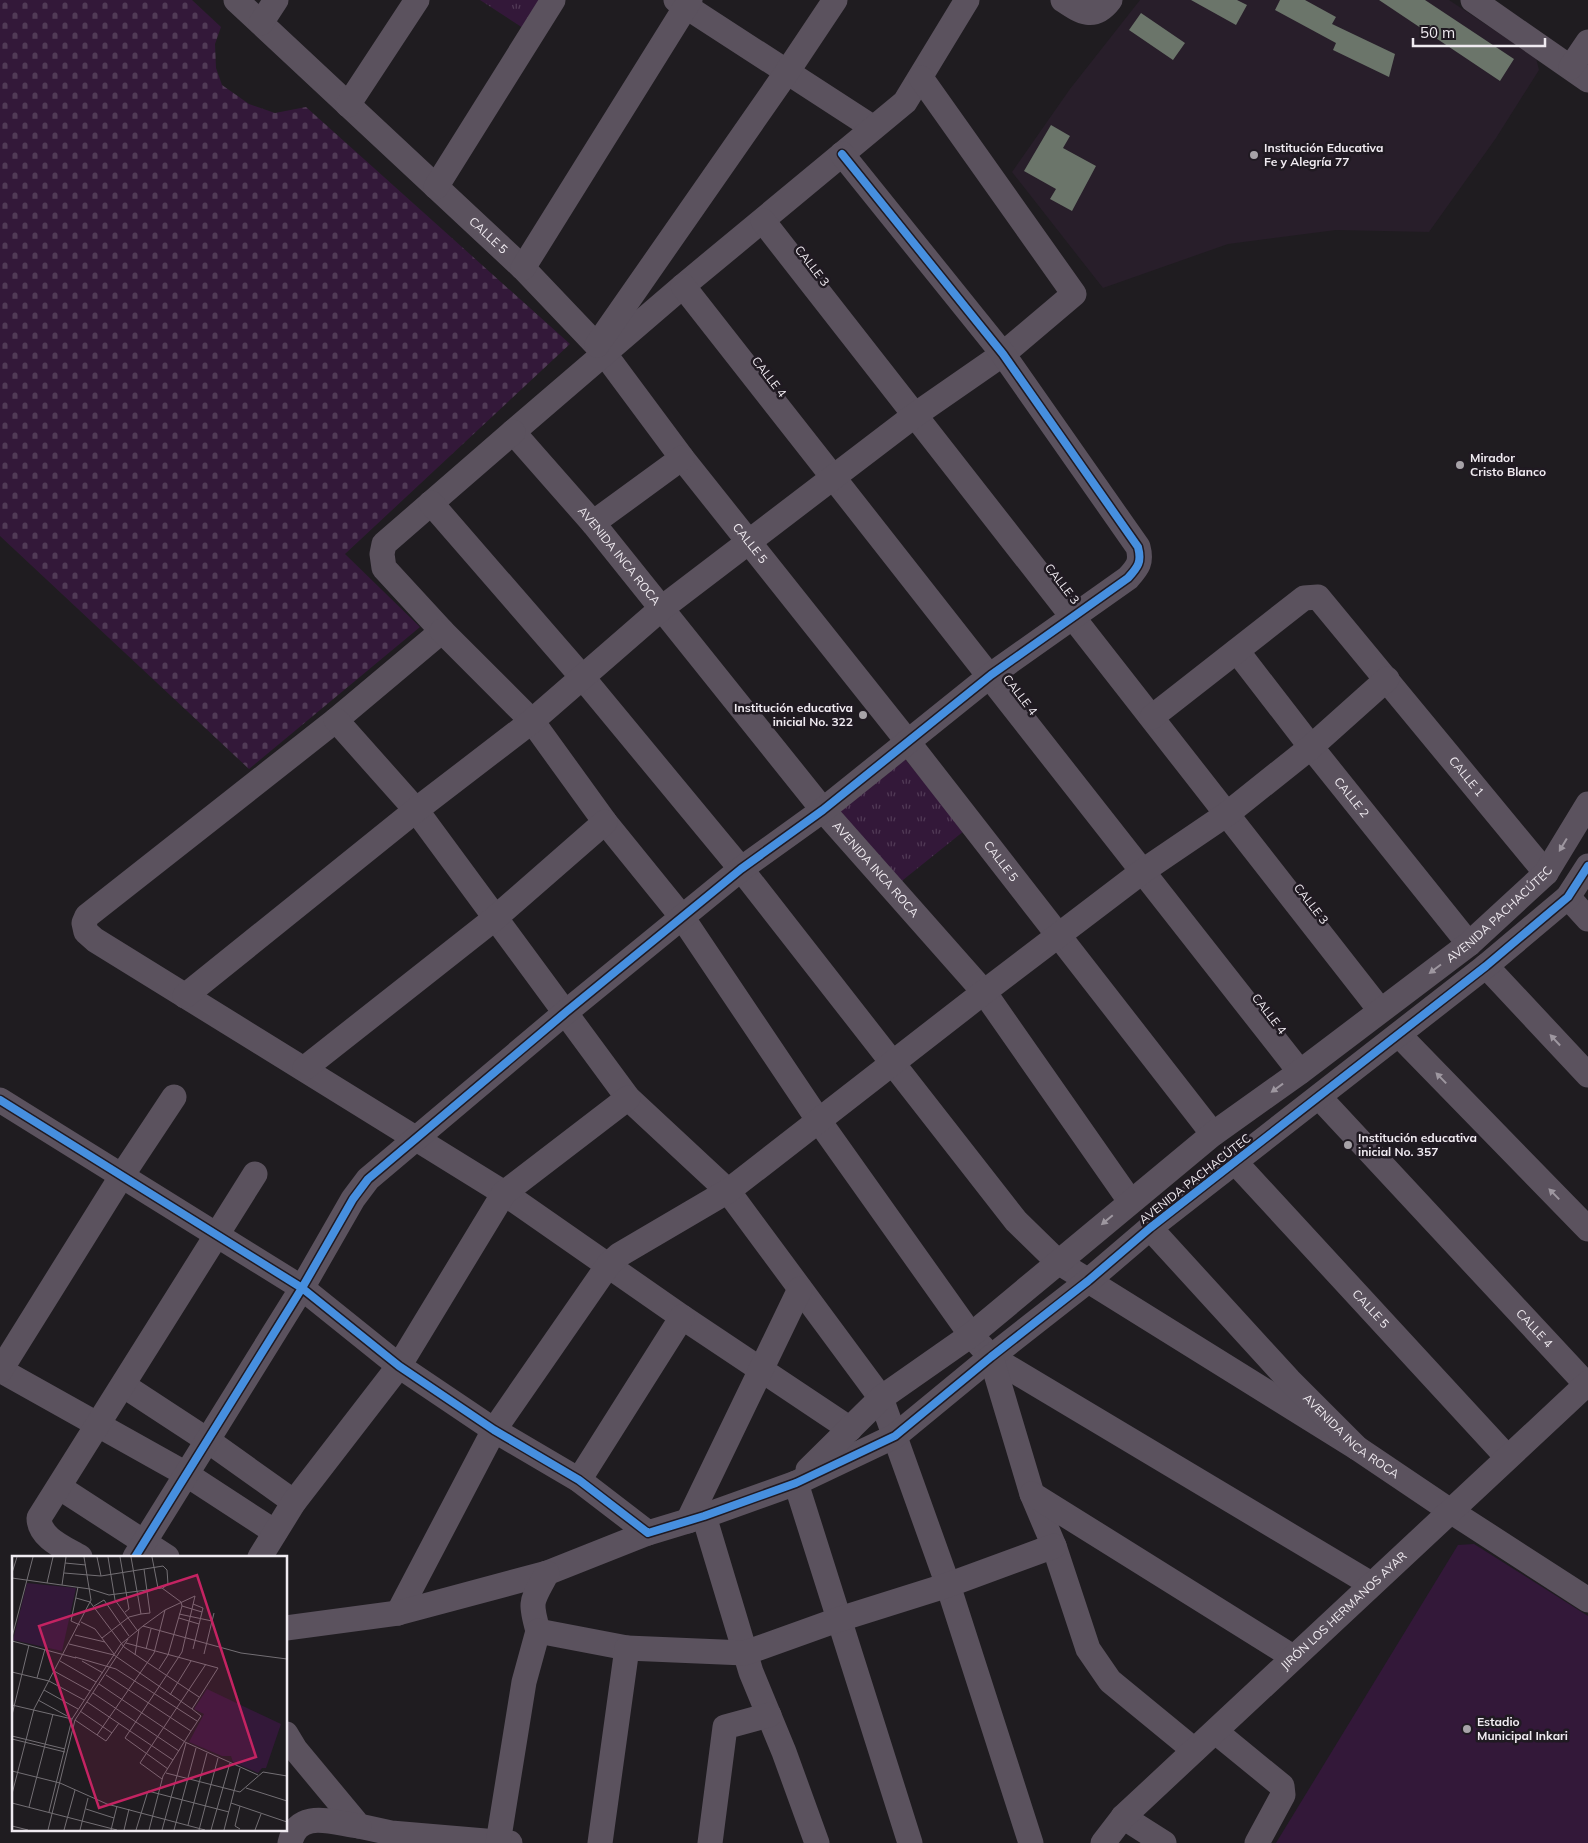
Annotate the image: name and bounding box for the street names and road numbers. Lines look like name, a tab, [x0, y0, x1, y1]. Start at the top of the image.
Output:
street label: CALLE 5	[466, 213, 511, 257]
street label: CALLE 3	[792, 242, 833, 289]
street label: CALLE 4	[749, 353, 790, 400]
street label: AVENIDA INCA ROCA	[575, 503, 664, 608]
street label: CALLE 5	[730, 520, 771, 566]
street label: CALLE 3	[1042, 560, 1083, 607]
street label: CALLE 4	[1000, 671, 1041, 718]
street label: CALLE 1	[1446, 753, 1488, 799]
street label: CALLE 2	[1331, 774, 1373, 820]
street label: AVENIDA INCA ROCA	[830, 818, 922, 920]
street label: CALLE 5	[981, 838, 1022, 884]
street label: AVENIDA PACHACÚTEC	[1443, 863, 1555, 966]
street label: CALLE 3	[1291, 880, 1332, 927]
street label: CALLE 4	[1249, 990, 1290, 1037]
street label: AVENIDA PACHACÚTEC	[1136, 1130, 1254, 1227]
street label: CALLE 5	[1349, 1286, 1392, 1331]
street label: CALLE 4	[1513, 1306, 1556, 1350]
street label: AVENIDA INCA ROCA	[1300, 1390, 1403, 1481]
street label: JIRÓN LOS HERMANOS AYAR	[1277, 1548, 1410, 1673]

